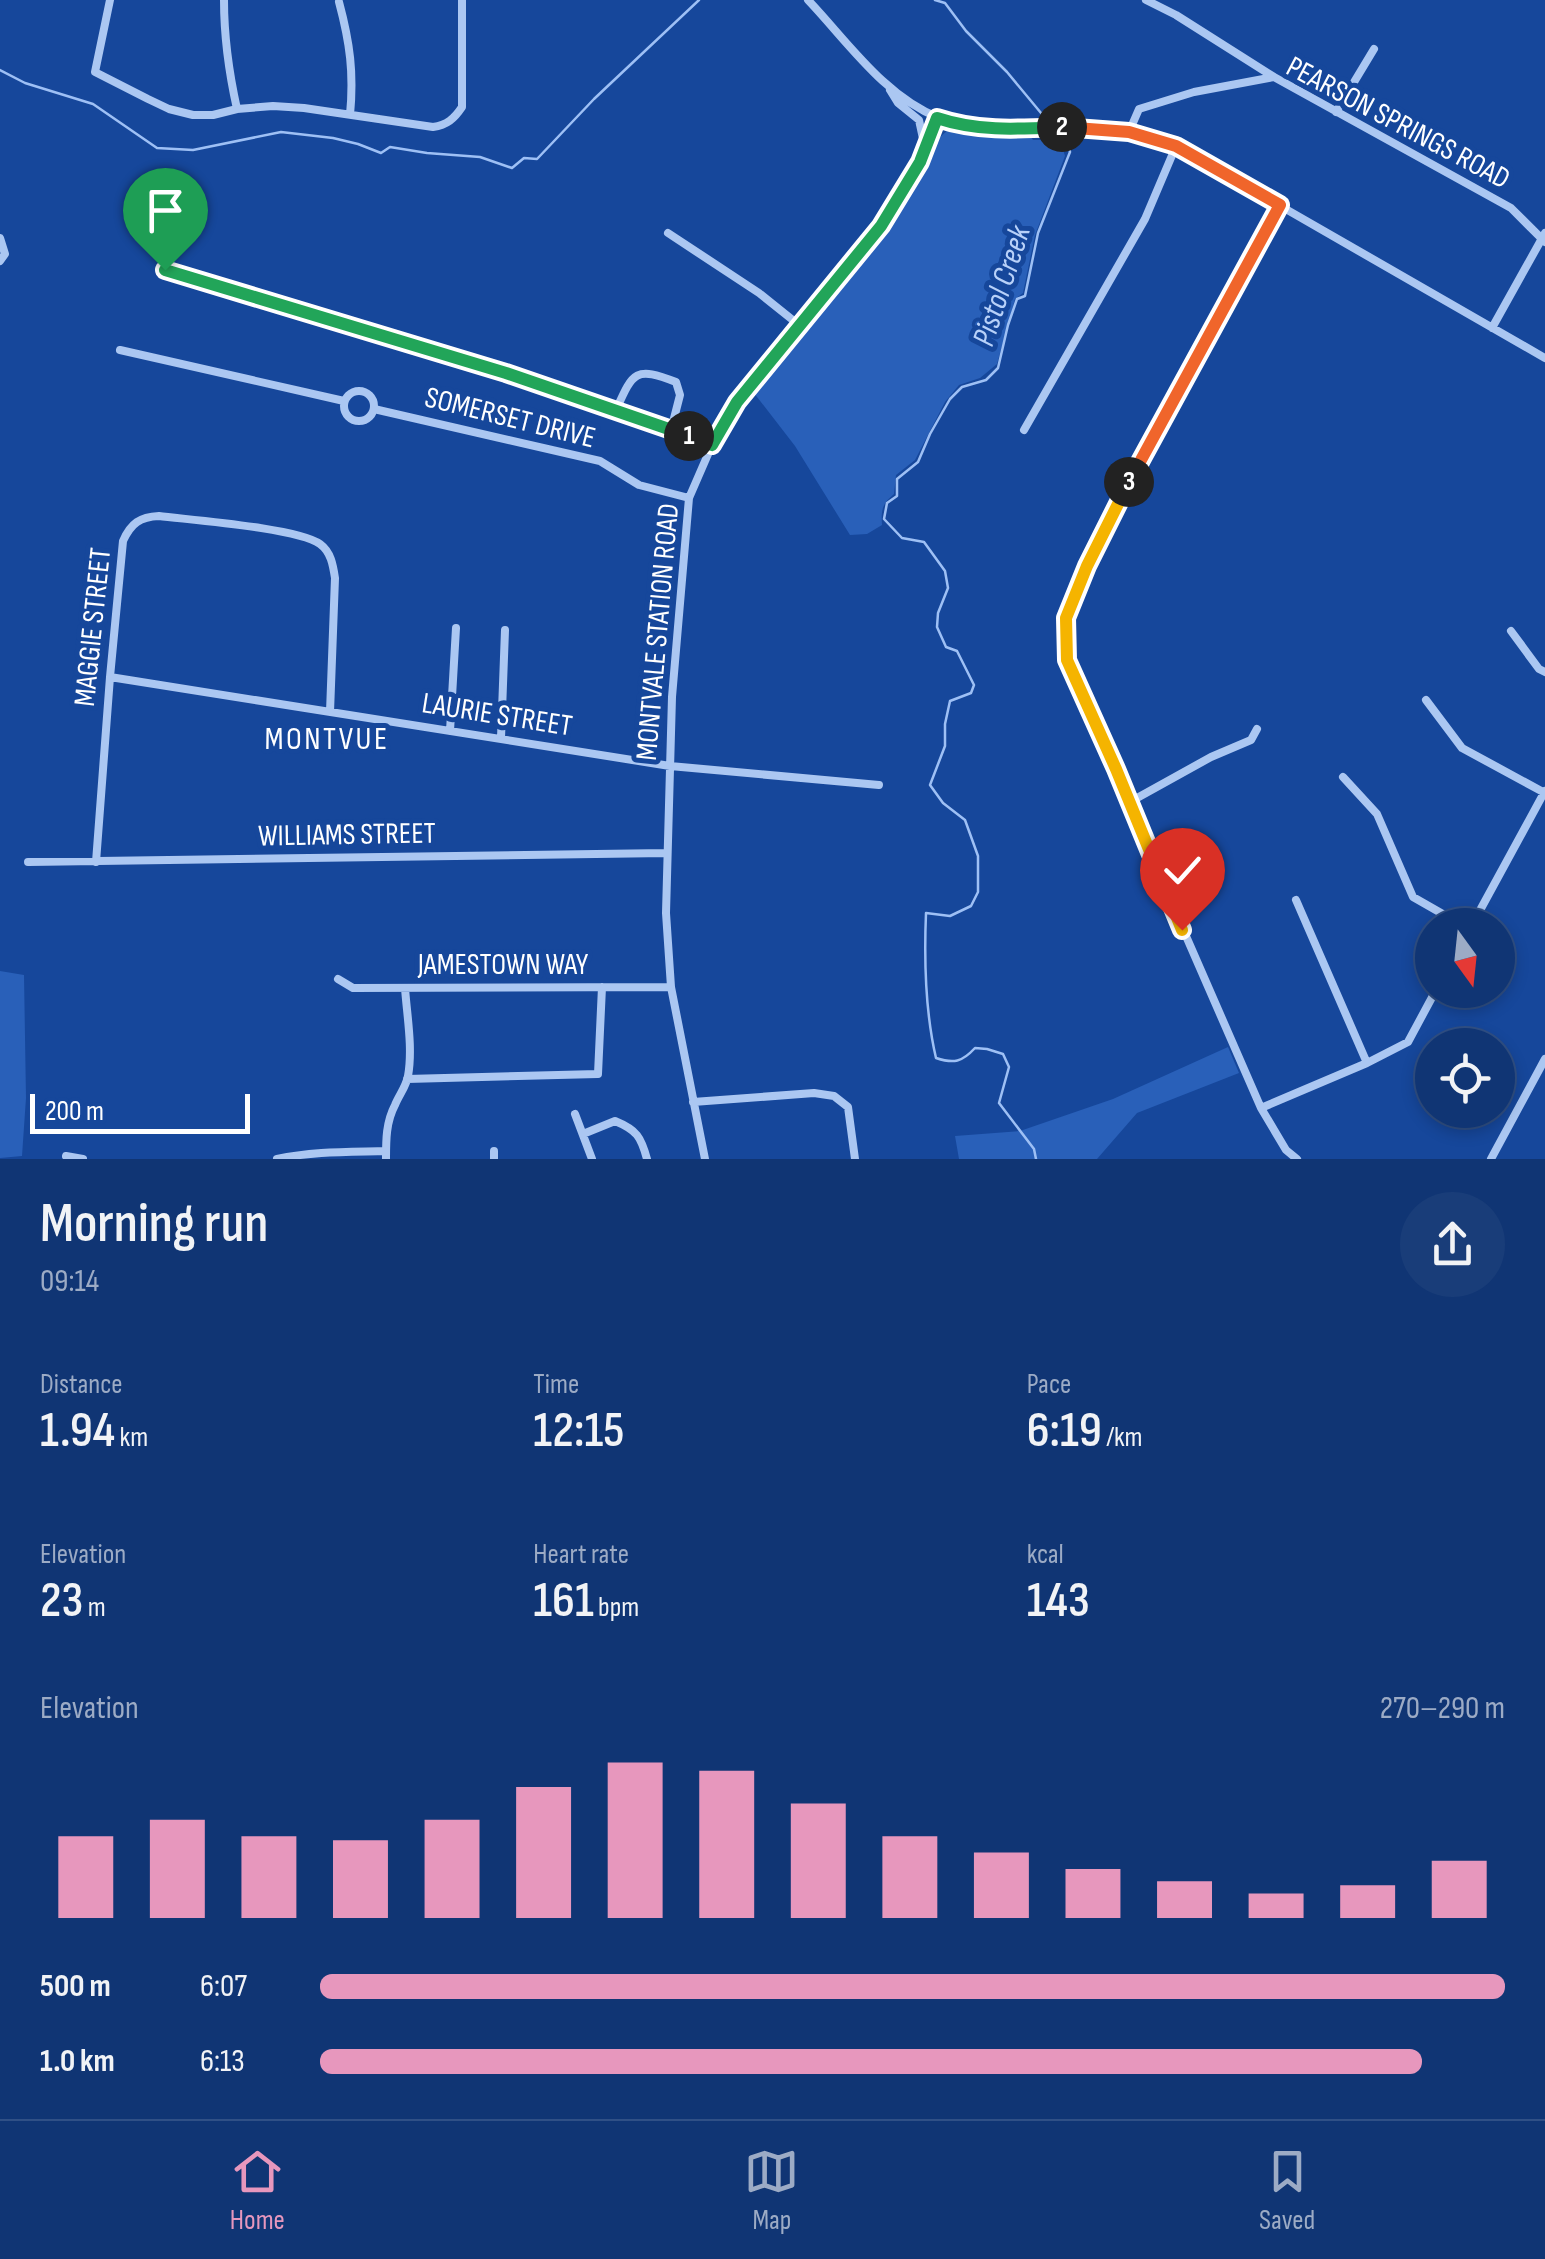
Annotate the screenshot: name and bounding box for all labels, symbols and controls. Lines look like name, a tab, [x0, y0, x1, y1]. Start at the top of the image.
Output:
street label: PEARSON SPRINGS ROAD	[1280, 49, 1516, 197]
pin: 2	[1037, 102, 1087, 152]
text: 2	[1056, 110, 1068, 143]
pin	[123, 168, 208, 271]
icon: arrive	[138, 183, 193, 238]
water label: Pistol Creek	[964, 220, 1040, 351]
street label: SOMERSET DRIVE	[421, 379, 599, 457]
pin: 1	[664, 411, 714, 461]
text: 1	[684, 419, 694, 452]
pin: 3	[1104, 457, 1154, 507]
text: 3	[1123, 465, 1135, 498]
street label: MONTVALE STATION ROAD	[629, 502, 687, 762]
street label: MAGGIE STREET	[67, 546, 119, 708]
street label: LAURIE STREET	[419, 685, 575, 745]
district label: MONTVUE	[264, 720, 390, 759]
street label: WILLIAMS STREET	[258, 815, 436, 855]
pin	[1140, 828, 1225, 931]
icon: check	[1155, 843, 1210, 898]
north arrow	[1415, 908, 1515, 1008]
map controls	[1415, 908, 1515, 1128]
street label: JAMESTOWN WAY	[417, 947, 589, 983]
button: locate	[1415, 1028, 1515, 1128]
scale bar	[30, 1089, 250, 1134]
text: 200 m	[45, 1095, 104, 1128]
text: Morning run	[40, 1191, 268, 1258]
button: share	[1400, 1192, 1505, 1297]
text: 09:14	[40, 1262, 99, 1301]
text: Distance	[40, 1368, 123, 1401]
text: Time	[533, 1368, 579, 1401]
text: Pace	[1027, 1368, 1071, 1401]
text: 1.94	[40, 1401, 115, 1461]
text: 12:15	[533, 1401, 624, 1461]
text: 6:19	[1027, 1401, 1102, 1461]
text: km	[115, 1421, 148, 1454]
text: /km	[1102, 1421, 1143, 1454]
text: Elevation	[40, 1538, 126, 1571]
text: Heart rate	[533, 1538, 629, 1571]
text: kcal	[1027, 1538, 1064, 1571]
text: 23	[40, 1571, 83, 1631]
text: 161	[533, 1571, 594, 1631]
text: 143	[1027, 1571, 1090, 1631]
text: m	[83, 1591, 106, 1624]
text: bpm	[594, 1591, 639, 1624]
text: Elevation	[40, 1689, 139, 1728]
text: 270–290 m	[1380, 1689, 1505, 1728]
text: 500 m	[40, 1967, 111, 2006]
text: 6:07	[200, 1967, 247, 2006]
text: 1.0 km	[40, 2042, 115, 2081]
text: 6:13	[200, 2042, 245, 2081]
tab: Home	[230, 2144, 285, 2237]
tab: Map	[744, 2144, 799, 2237]
tab: Saved	[1259, 2144, 1315, 2237]

